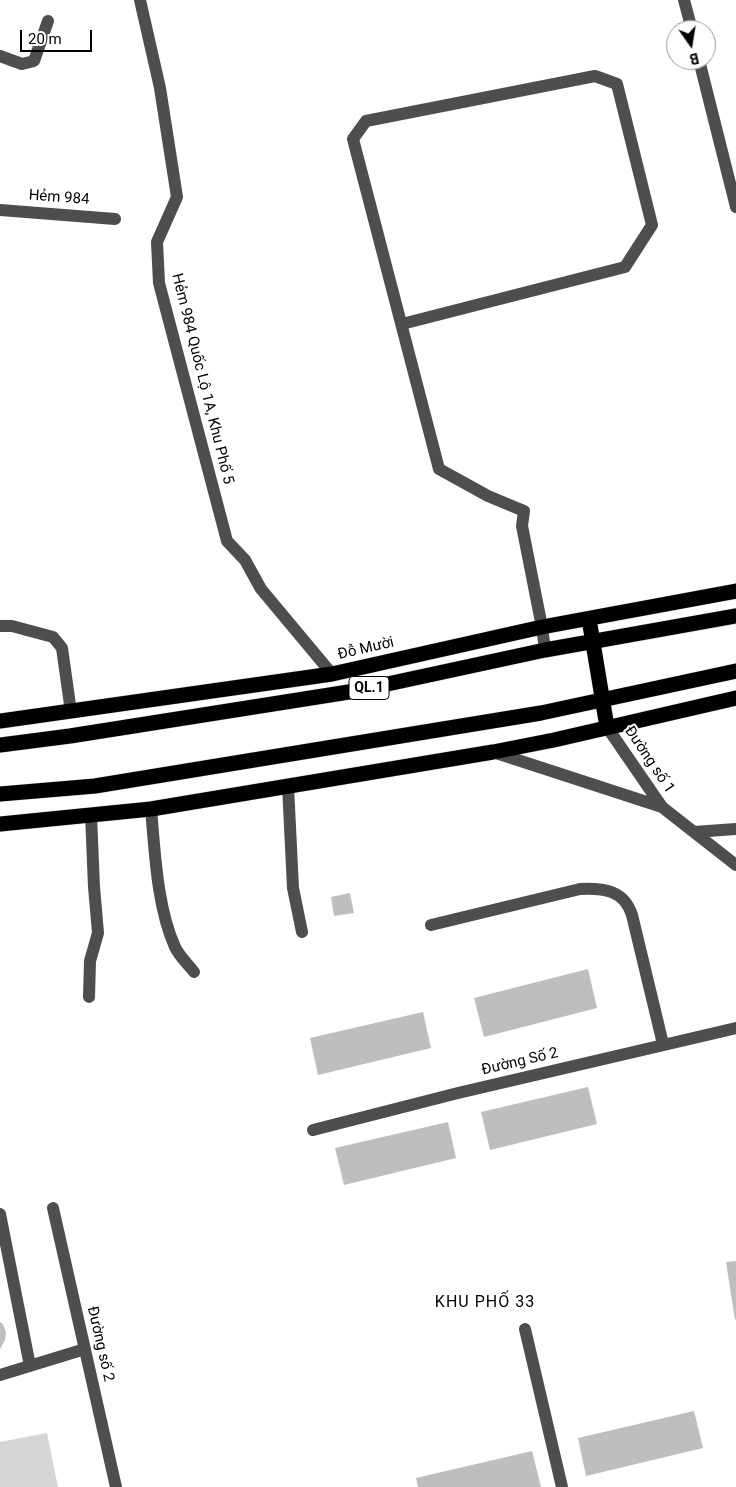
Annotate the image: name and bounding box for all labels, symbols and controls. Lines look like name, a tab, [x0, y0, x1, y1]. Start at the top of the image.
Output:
scale bar	[22, 20, 95, 52]
north arrow	[666, 20, 716, 70]
text: 20 m	[28, 30, 62, 48]
text: B	[688, 50, 700, 67]
street label: Hẻm 984	[28, 187, 90, 209]
street label: Hẻm 984 Quốc Lộ 1A, Khu Phố 5	[167, 272, 237, 486]
street label: Đỗ Mười	[336, 634, 396, 664]
road number: QL.1	[349, 676, 389, 700]
street label: Đường số 1	[620, 723, 678, 797]
street label: Đường Số 2	[480, 1044, 560, 1080]
district label: KHU PHỐ 33	[434, 1293, 536, 1313]
street label: Đường số 2	[83, 1305, 117, 1383]

